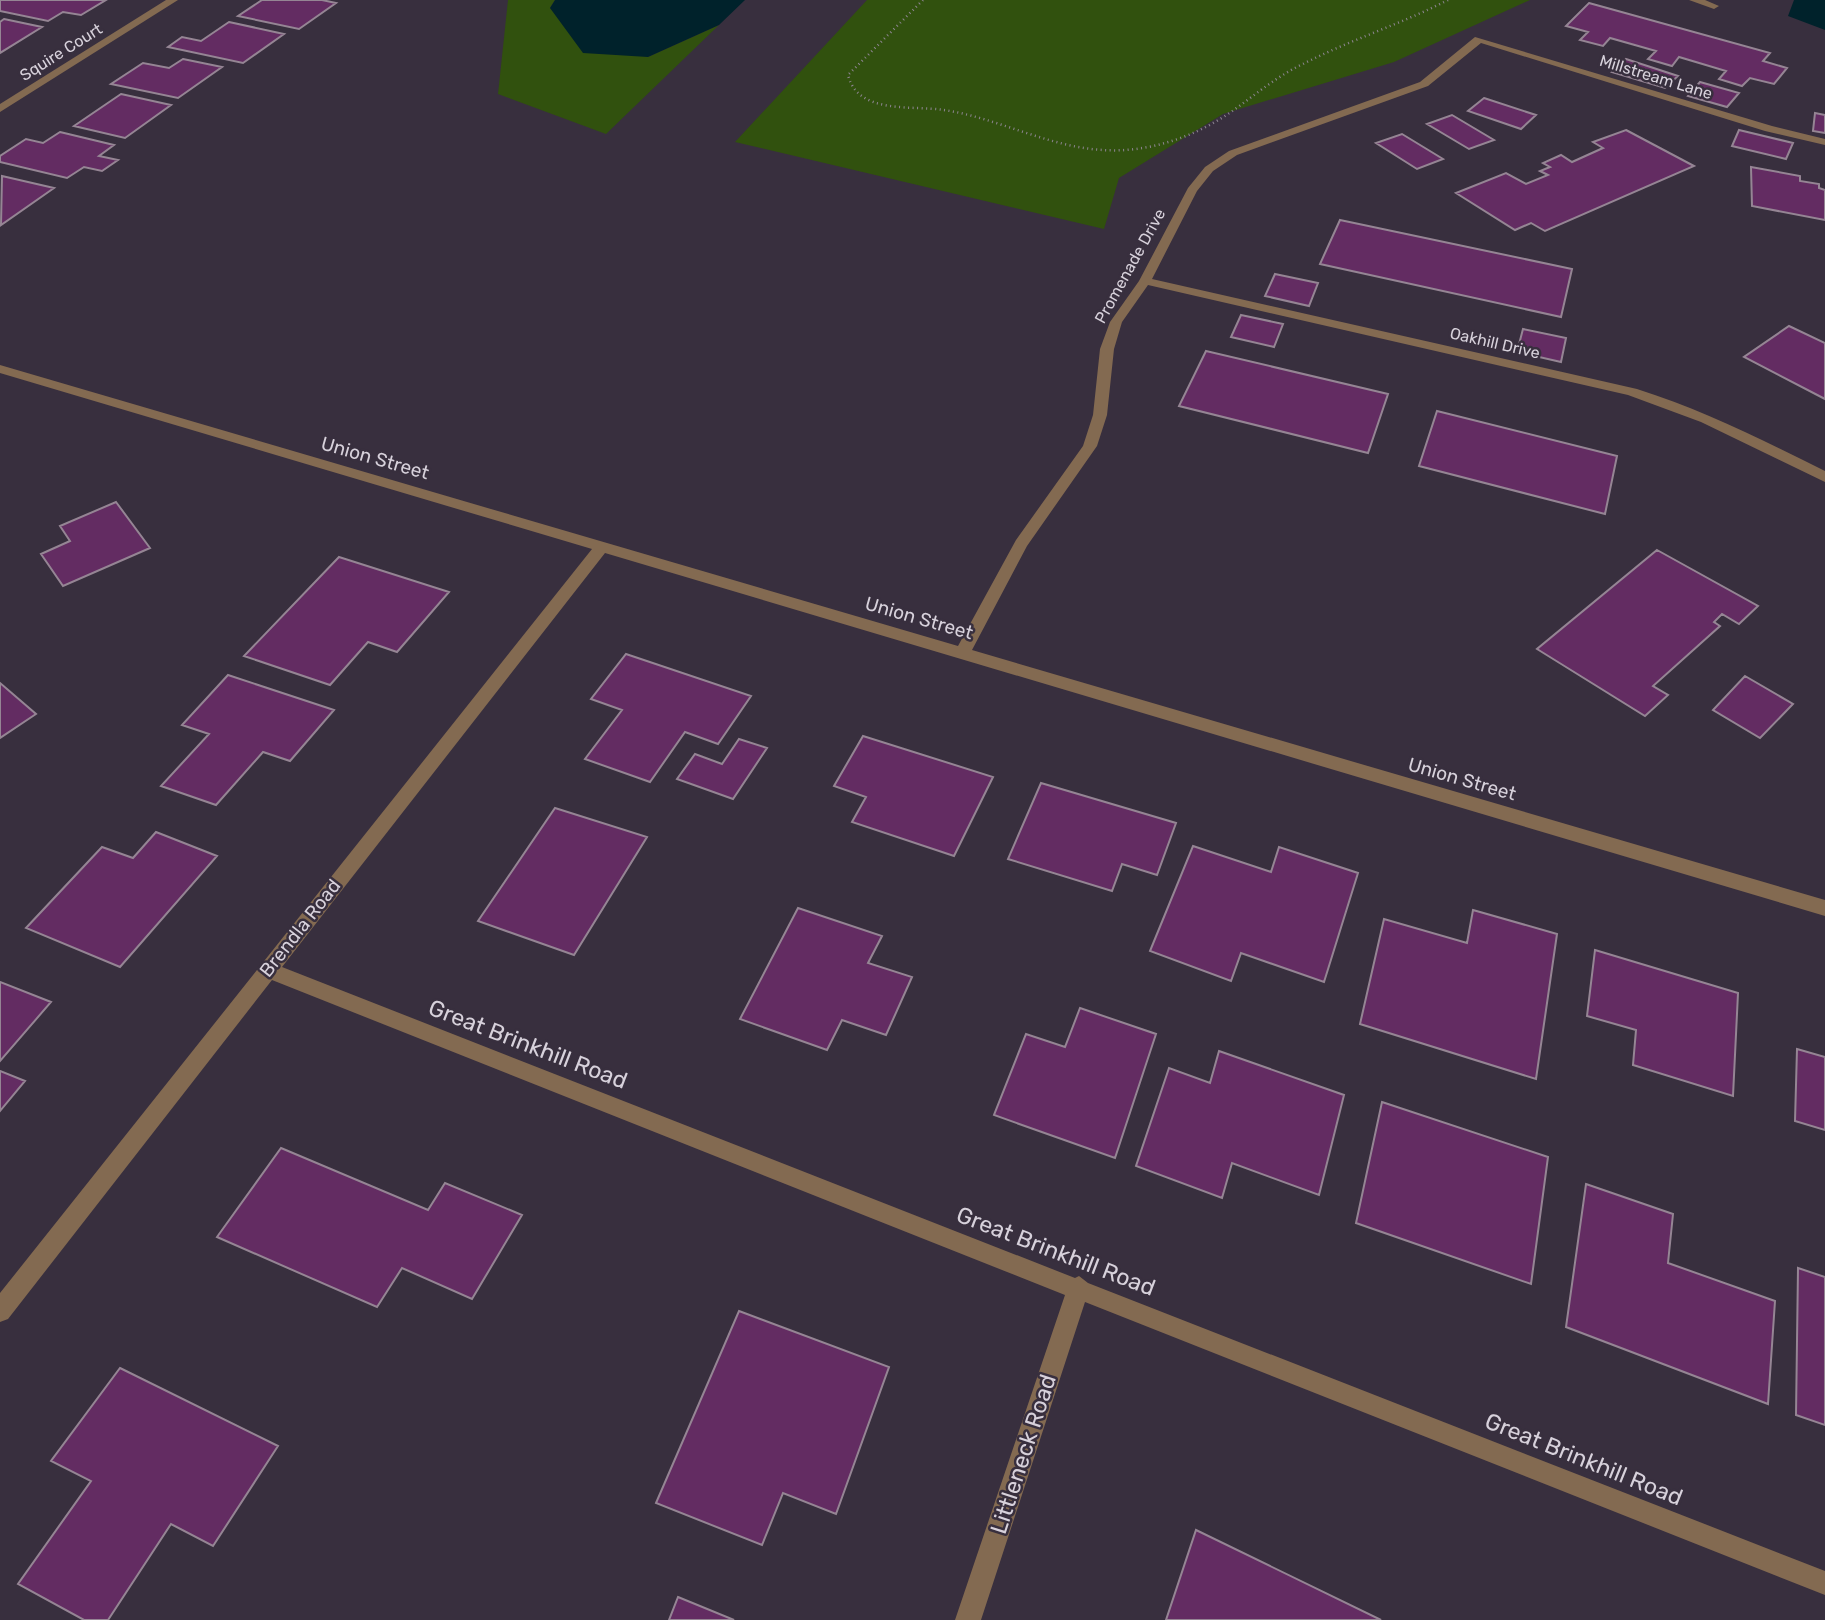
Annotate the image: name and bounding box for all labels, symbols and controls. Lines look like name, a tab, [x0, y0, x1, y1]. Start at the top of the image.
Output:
street label: Squire Court	[16, 19, 106, 85]
street label: Millstream Lane	[1597, 51, 1715, 103]
street label: Promenade Drive	[1091, 205, 1169, 327]
street label: Oakhill Drive	[1448, 323, 1542, 363]
street label: Union Street	[318, 432, 432, 485]
street label: Union Street	[862, 592, 976, 645]
street label: Union Street	[1405, 753, 1519, 806]
street label: Brendla Road	[255, 874, 345, 982]
street label: Great Brinkhill Road	[425, 993, 631, 1095]
street label: Great Brinkhill Road	[953, 1200, 1159, 1302]
street label: Littleneck Road	[984, 1371, 1062, 1537]
street label: Great Brinkhill Road	[1481, 1407, 1687, 1511]

